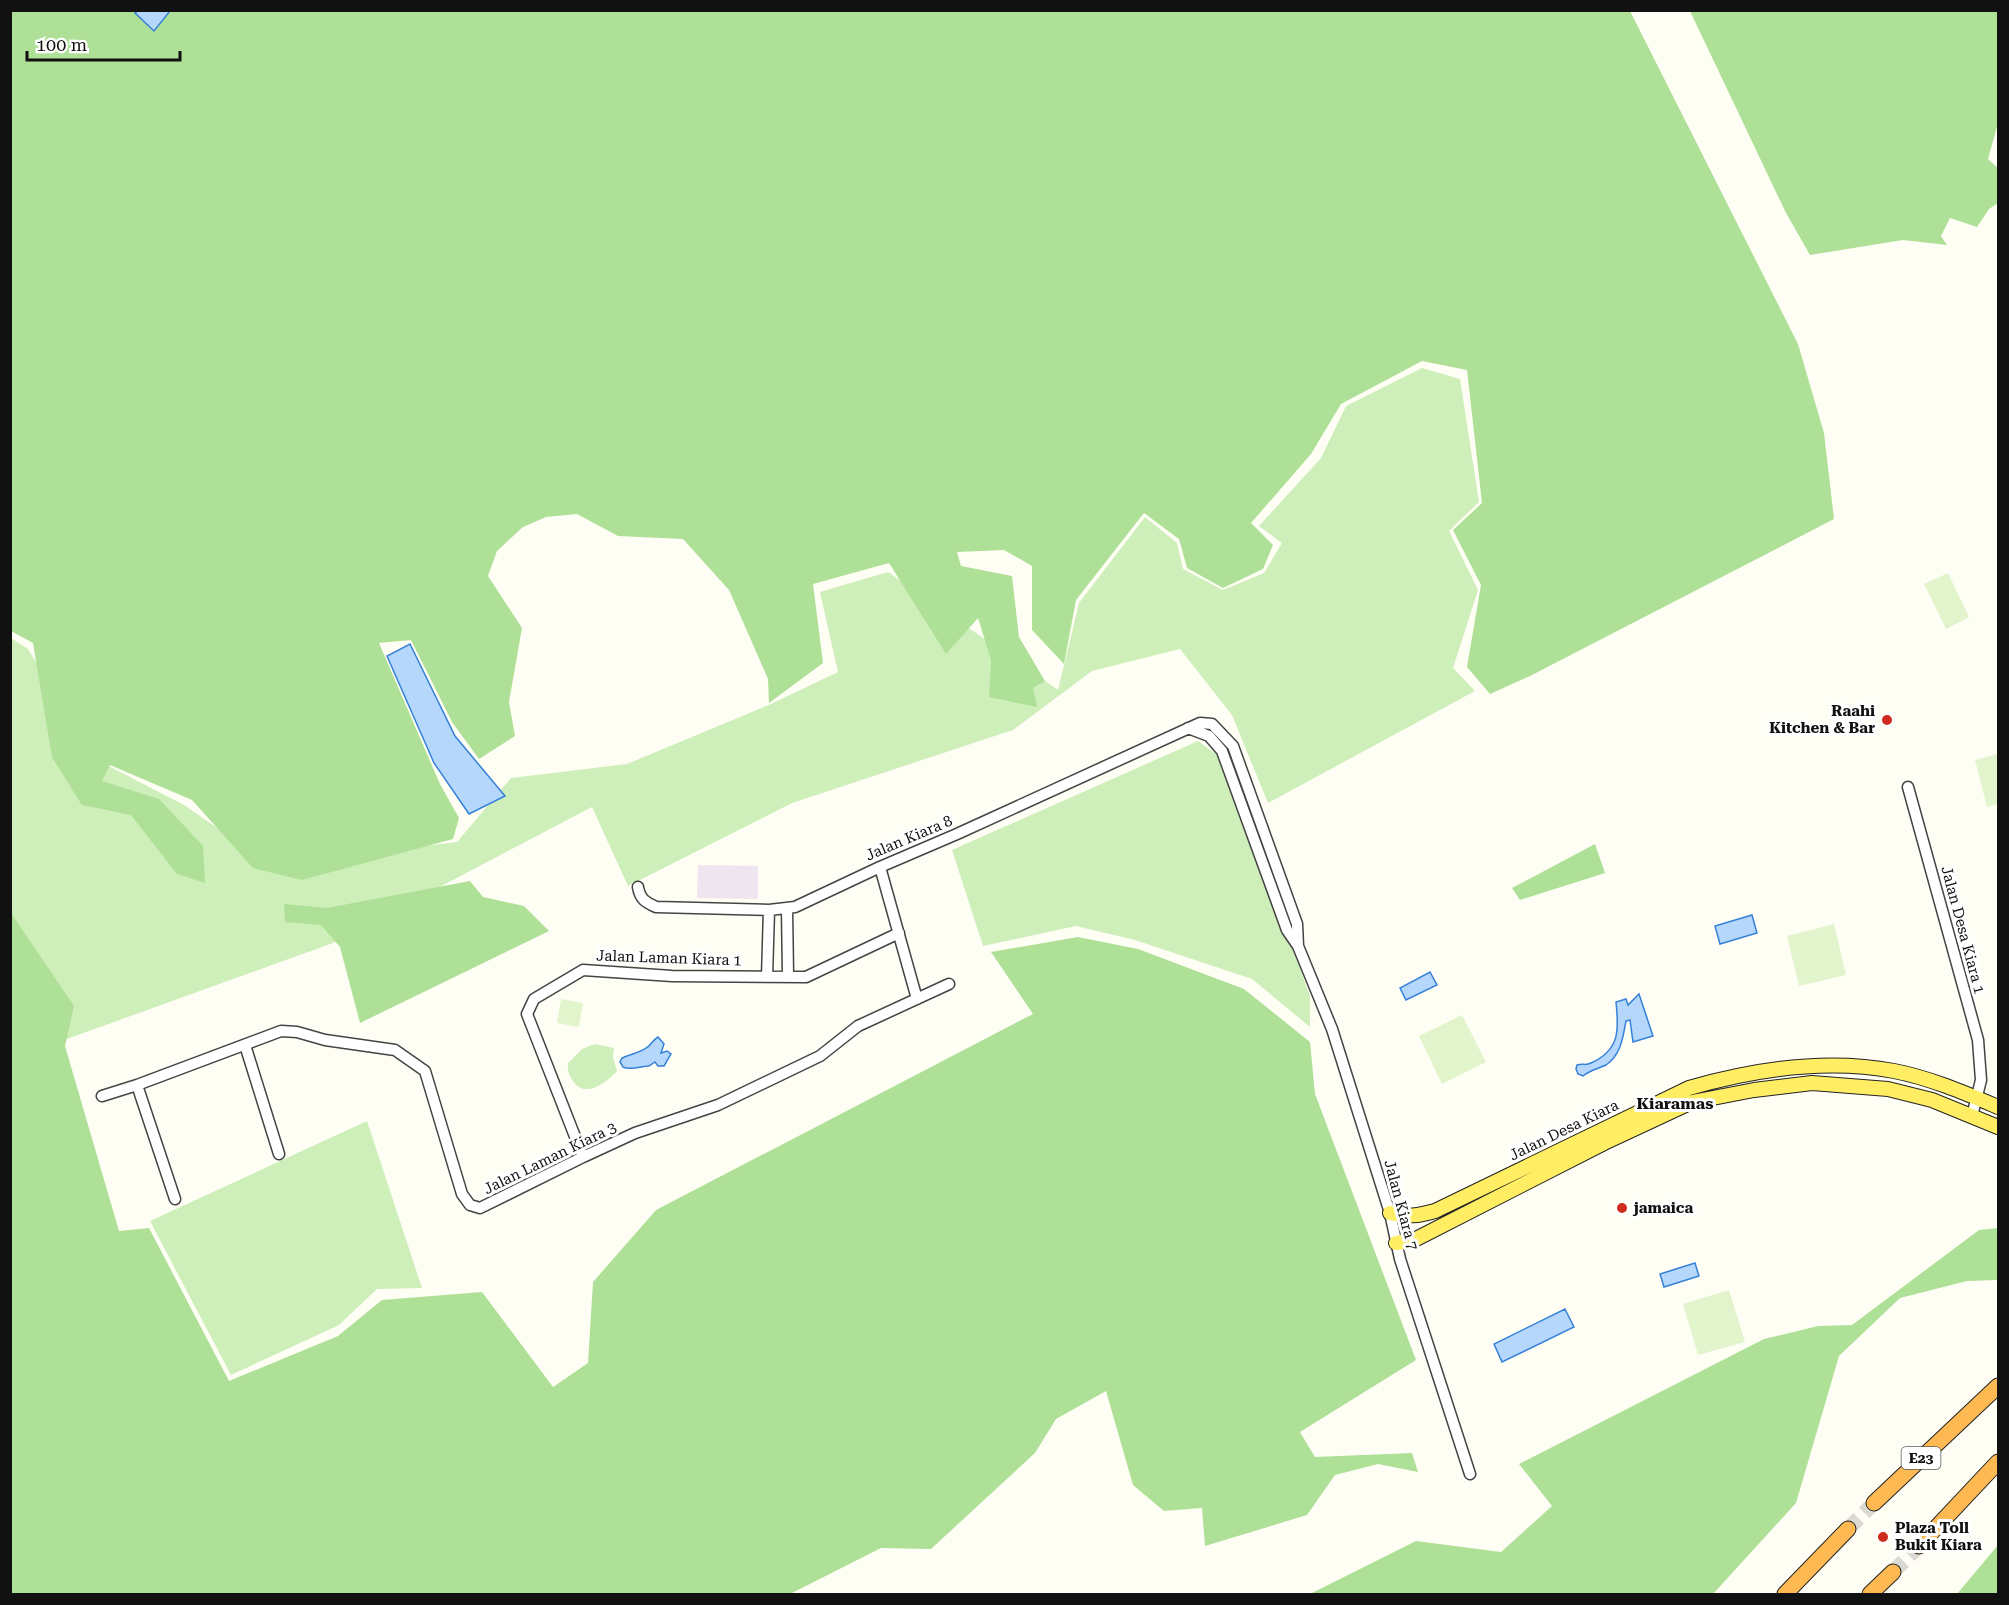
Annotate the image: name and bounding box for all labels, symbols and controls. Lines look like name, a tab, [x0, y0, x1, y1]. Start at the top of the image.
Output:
scale bar	[27, 24, 180, 62]
text: 100 m	[36, 34, 87, 55]
place label: Raahi Kitchen & Bar	[1769, 702, 1875, 737]
marker: Raahi Kitchen & Bar	[1880, 713, 1894, 727]
street label: Jalan Kiara 8	[863, 812, 955, 864]
street label: Jalan Desa Kiara 1	[1937, 864, 1989, 996]
street label: Jalan Laman Kiara 1	[596, 946, 742, 970]
district label: Kiaramas	[1637, 1094, 1713, 1113]
street label: Jalan Desa Kiara	[1506, 1096, 1622, 1164]
street label: Jalan Laman Kiara 3	[481, 1118, 619, 1198]
street label: Jalan Kiara 7	[1380, 1158, 1422, 1252]
place label: jamaica	[1632, 1199, 1693, 1217]
marker: jamaica	[1615, 1201, 1629, 1215]
road number: E23	[1902, 1447, 1940, 1469]
place label: Plaza Toll Bukit Kiara	[1895, 1519, 1982, 1554]
marker: Plaza Toll Bukit Kiara	[1876, 1530, 1890, 1544]

